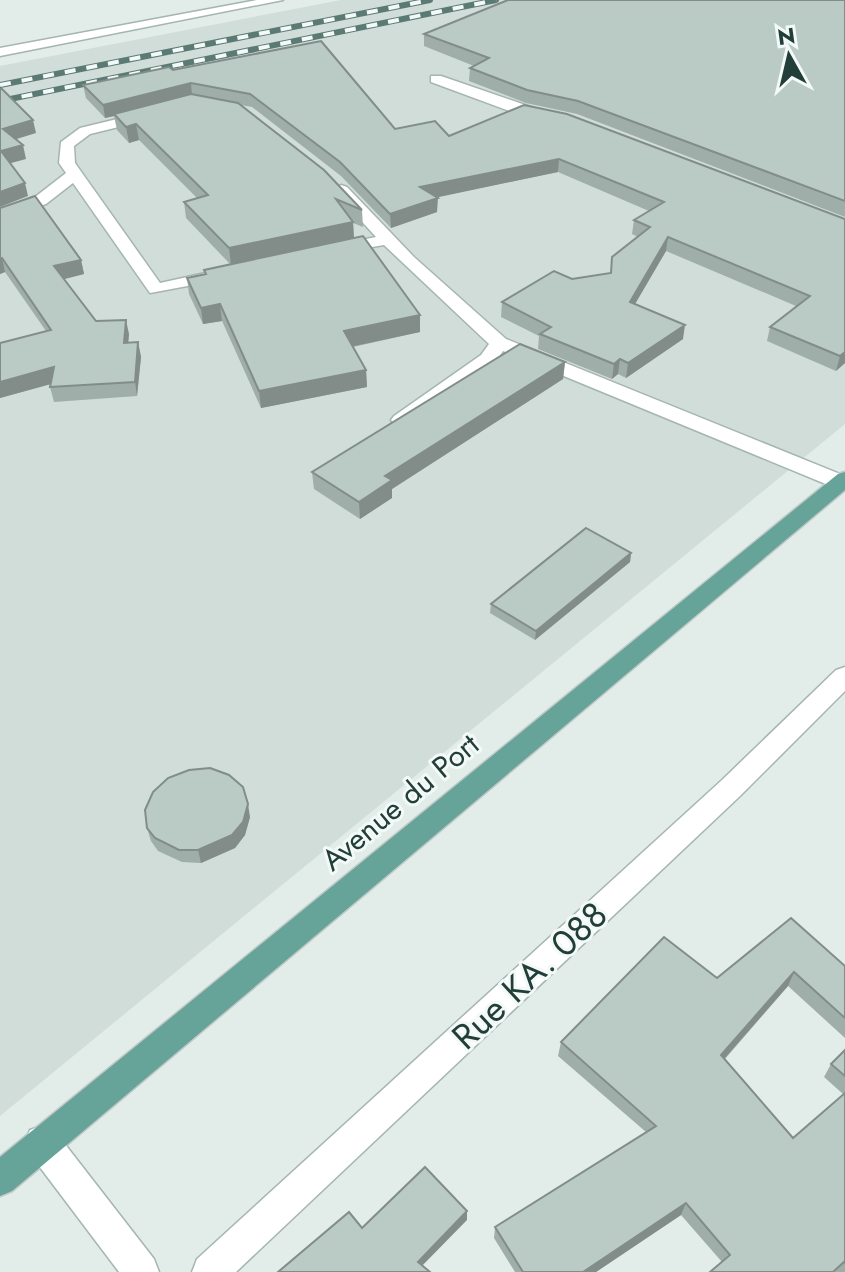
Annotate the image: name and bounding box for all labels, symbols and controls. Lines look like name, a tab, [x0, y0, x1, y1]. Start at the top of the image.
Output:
north arrow	[749, 16, 829, 96]
text: N	[775, 19, 797, 53]
street label: Avenue du Port	[312, 723, 489, 881]
street label: Rue KA. 088	[440, 889, 618, 1061]

